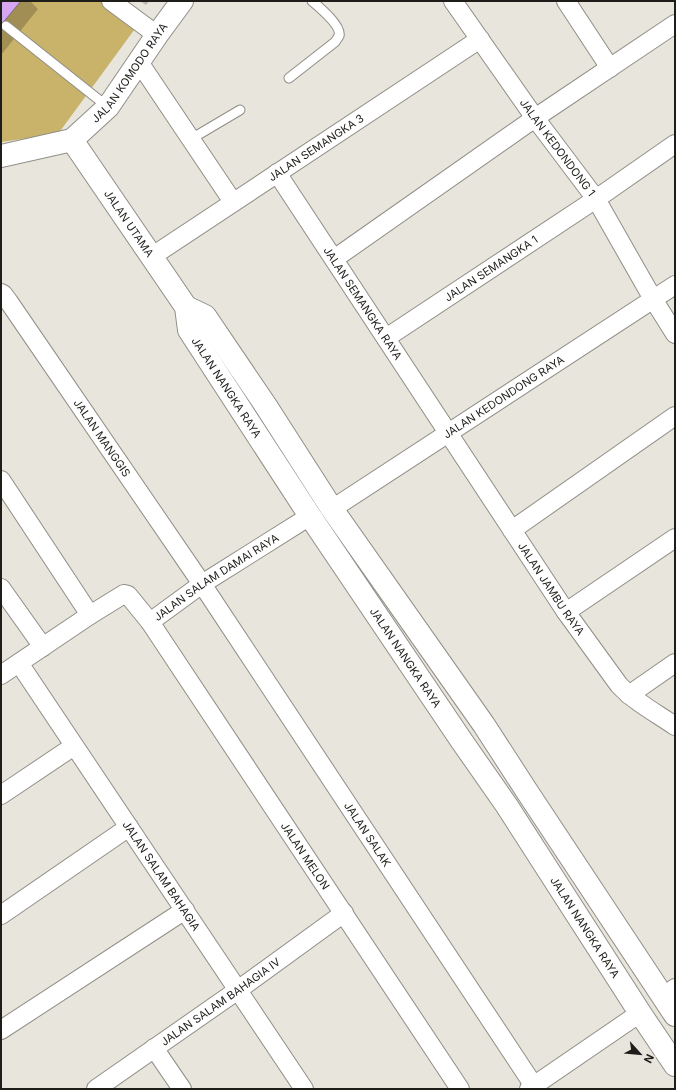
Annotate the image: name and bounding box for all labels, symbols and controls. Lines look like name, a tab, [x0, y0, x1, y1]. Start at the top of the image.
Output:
street label: JALAN KOMODO RAYA	[89, 20, 171, 126]
street label: JALAN KEDONDONG 1	[517, 96, 598, 199]
street label: JALAN SEMANGKA 3	[266, 111, 367, 184]
street label: JALAN UTAMA	[101, 187, 157, 260]
street label: JALAN SEMANGKA 1	[442, 232, 540, 304]
street label: JALAN SEMANGKA RAYA	[320, 244, 405, 363]
street label: JALAN NANGKA RAYA	[189, 334, 265, 441]
street label: JALAN KEDONDONG RAYA	[440, 352, 567, 442]
street label: JALAN MANGGIS	[71, 396, 134, 480]
street label: JALAN SALAM DAMAI RAYA	[151, 530, 282, 624]
street label: JALAN JAMBU RAYA	[515, 540, 588, 638]
street label: JALAN NANGKA RAYA	[367, 605, 444, 711]
street label: JALAN SALAK	[341, 799, 394, 870]
street label: JALAN SALAM BAHAGIA	[120, 818, 203, 934]
street label: JALAN MELON	[278, 820, 333, 892]
street label: JALAN NANGKA RAYA	[547, 874, 623, 981]
street label: JALAN SALAM BAHAGIA IV	[158, 954, 283, 1049]
north arrow	[620, 1034, 660, 1074]
text: N	[641, 1052, 657, 1065]

